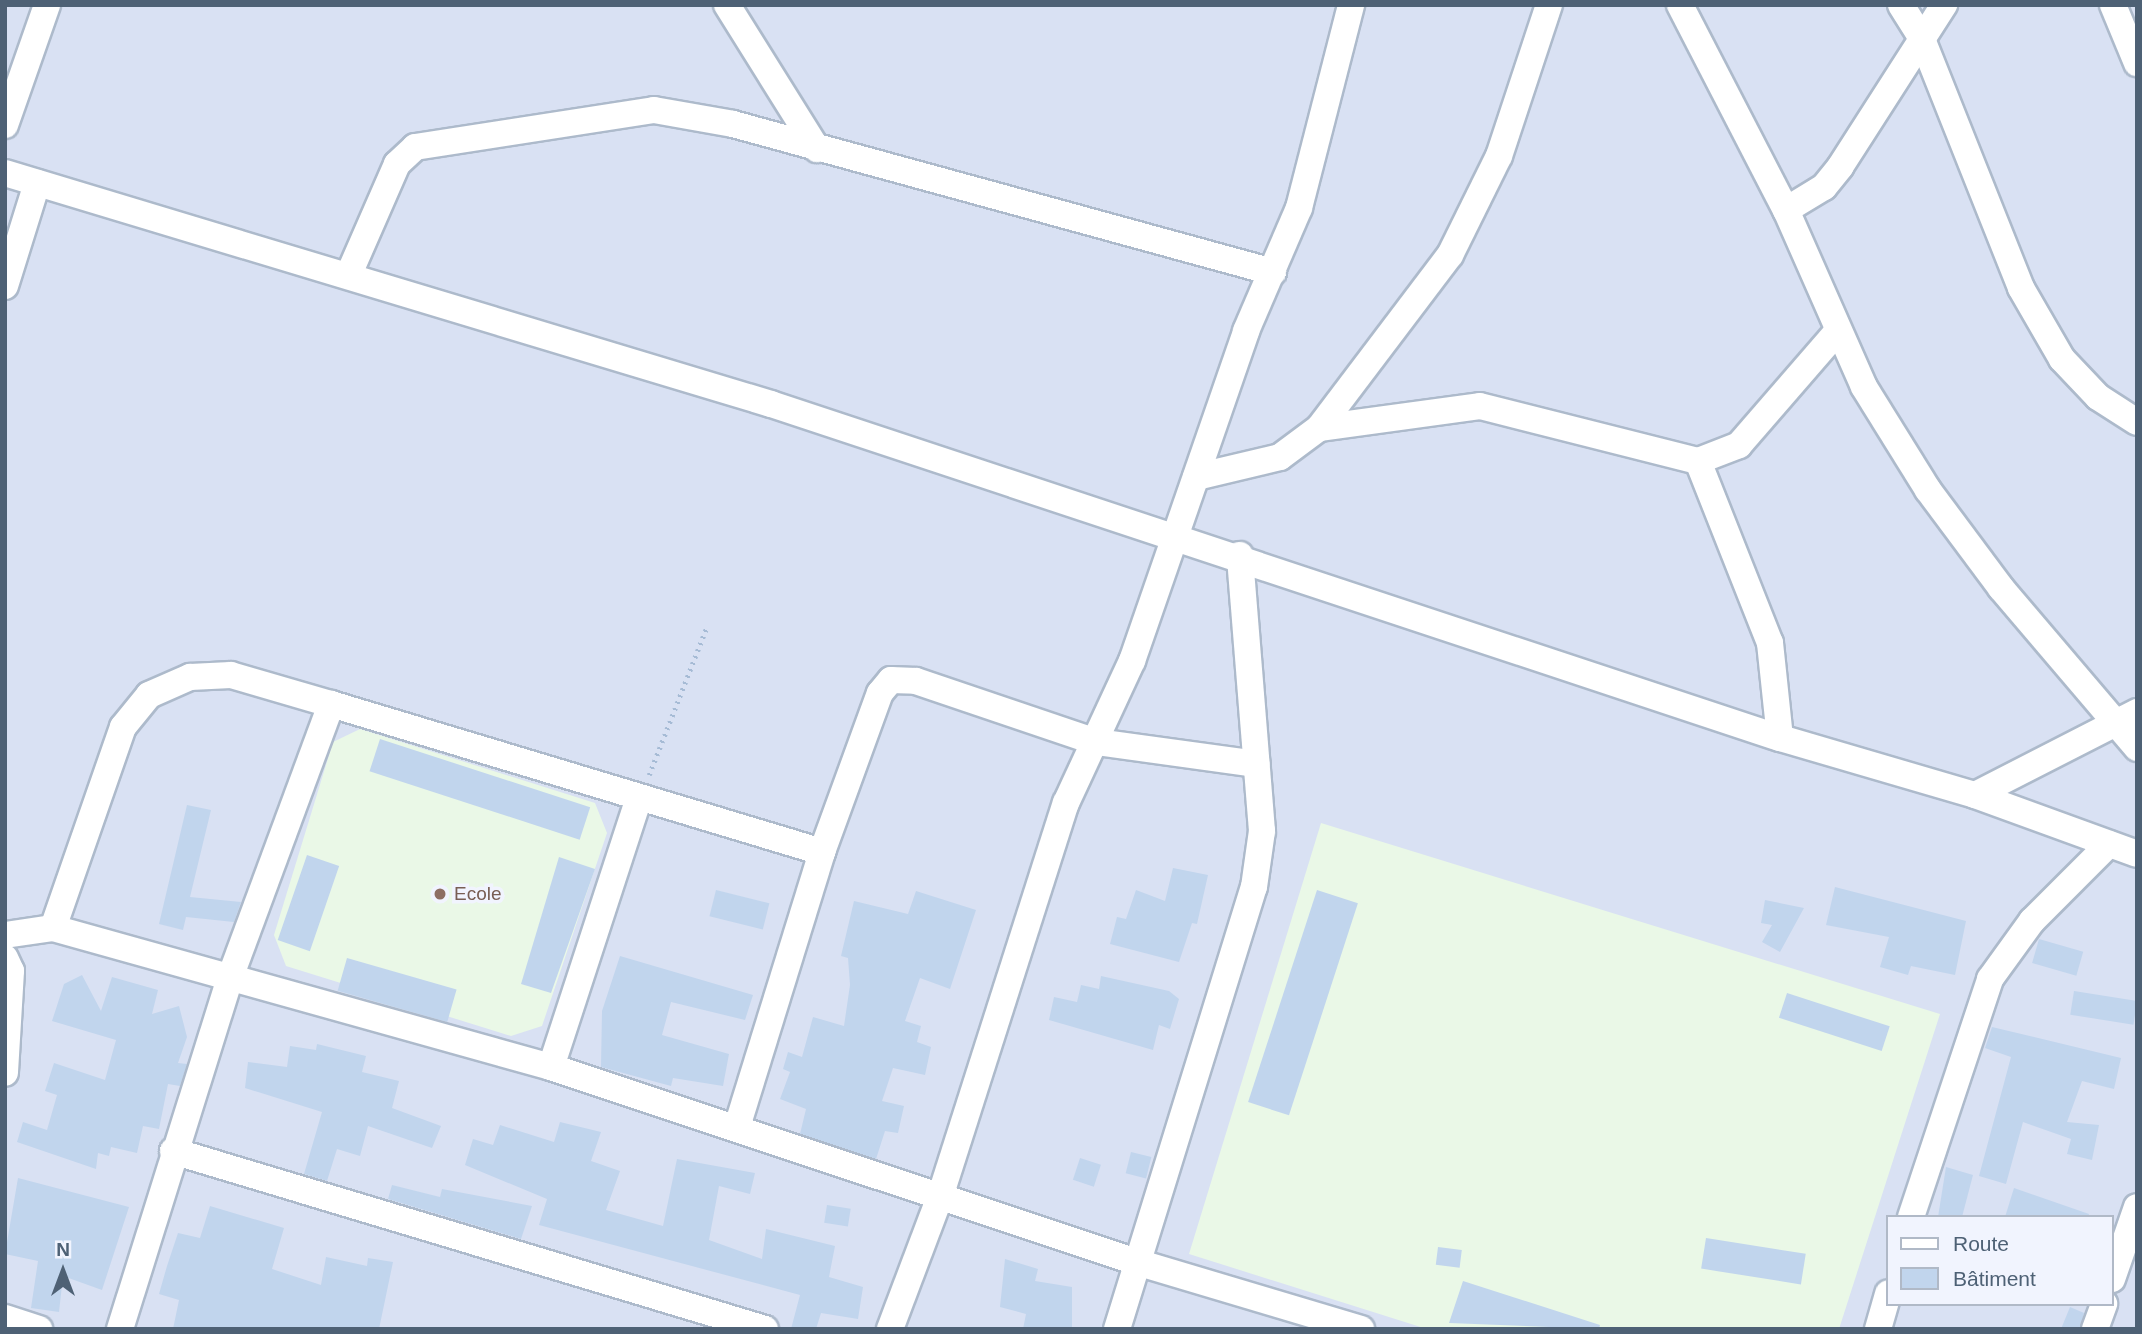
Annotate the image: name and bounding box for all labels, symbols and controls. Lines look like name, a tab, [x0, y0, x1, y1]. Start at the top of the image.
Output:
place label: Ecole	[454, 883, 502, 905]
marker: Ecole	[432, 886, 448, 902]
legend	[1886, 1215, 2114, 1306]
text: Route	[1953, 1232, 2009, 1255]
north arrow	[28, 1236, 98, 1306]
text: N	[56, 1239, 70, 1260]
text: Bâtiment	[1953, 1267, 2036, 1290]

